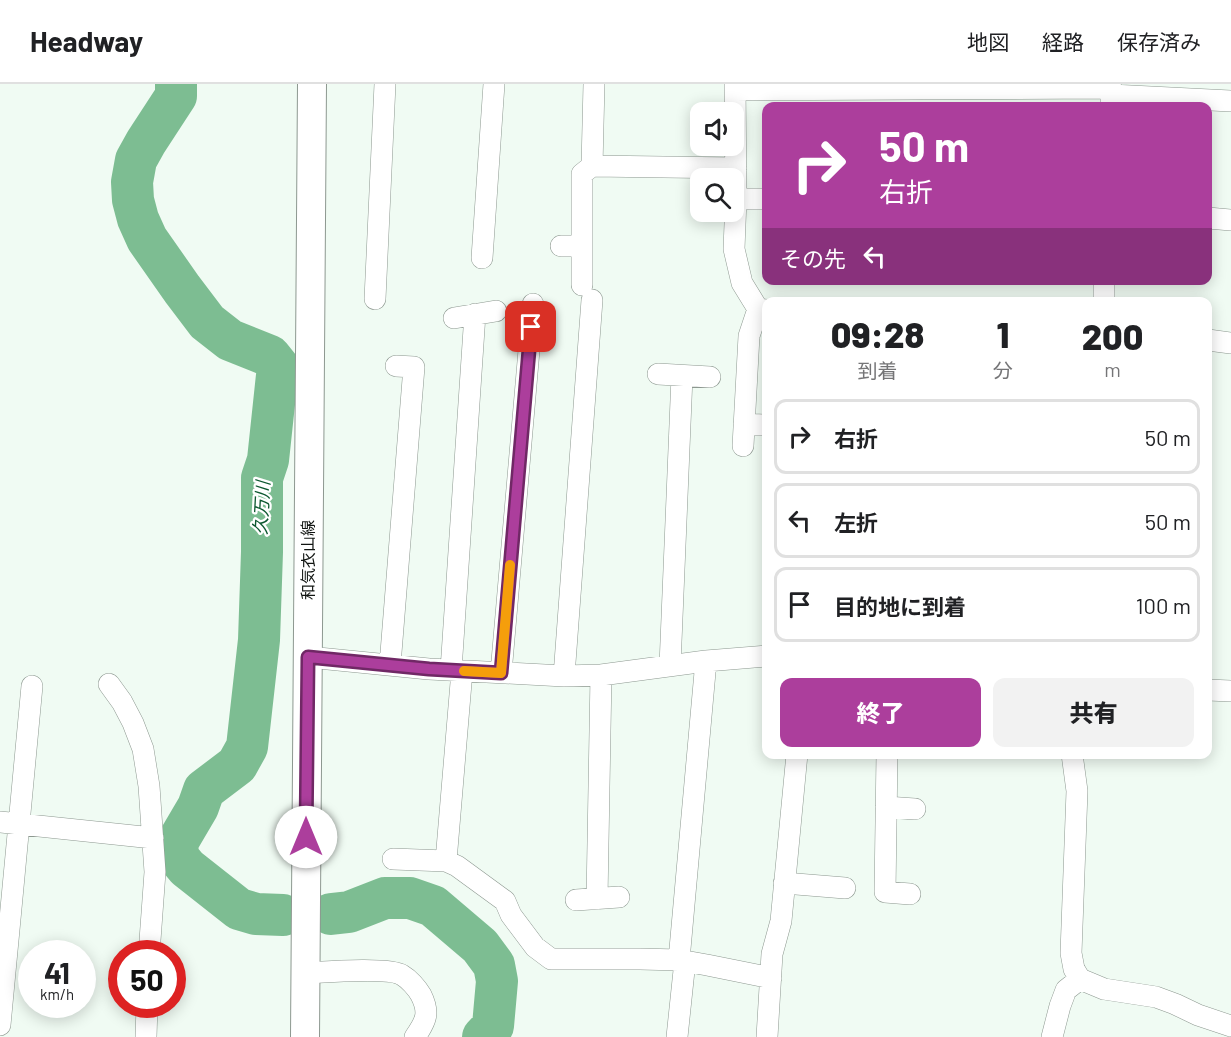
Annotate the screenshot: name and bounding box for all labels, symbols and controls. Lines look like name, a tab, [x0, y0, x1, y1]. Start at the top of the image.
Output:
text: Headway	[30, 24, 143, 58]
text: 地図	[967, 29, 1009, 54]
text: 経路	[1042, 29, 1084, 54]
text: 保存済み	[1117, 29, 1201, 54]
map controls	[690, 102, 744, 222]
button: sound	[690, 102, 744, 156]
text: 50 m	[879, 120, 969, 170]
icon: right	[780, 126, 858, 204]
button: search	[690, 168, 744, 222]
text: 右折	[879, 175, 933, 207]
icon: left	[858, 240, 891, 273]
text: その先	[780, 245, 846, 271]
pin	[505, 301, 556, 352]
icon: arrive	[514, 310, 547, 343]
text: 09:28	[831, 312, 924, 355]
text: 1	[997, 312, 1009, 355]
text: 200	[1082, 314, 1143, 357]
text: m	[1104, 357, 1121, 381]
text: 到着	[857, 358, 897, 382]
text: 分	[993, 358, 1013, 382]
icon: right	[783, 420, 816, 453]
text: 50 m	[1145, 424, 1191, 450]
text: 右折	[834, 425, 878, 451]
water label: 久万川	[249, 478, 274, 535]
icon: left	[783, 504, 816, 537]
text: 50 m	[1145, 508, 1191, 534]
text: 左折	[834, 509, 878, 535]
street label: 和気衣山線	[298, 520, 317, 600]
icon: arrive	[783, 588, 816, 621]
text: 100 m	[1136, 592, 1191, 618]
text: 目的地に到着	[834, 593, 966, 619]
button: 終了	[780, 678, 981, 747]
button: 共有	[993, 678, 1194, 747]
position arrow	[274, 805, 338, 869]
speed limit sign: 50	[108, 940, 186, 1018]
text: 41	[44, 954, 70, 990]
text: km/h	[40, 985, 74, 1003]

